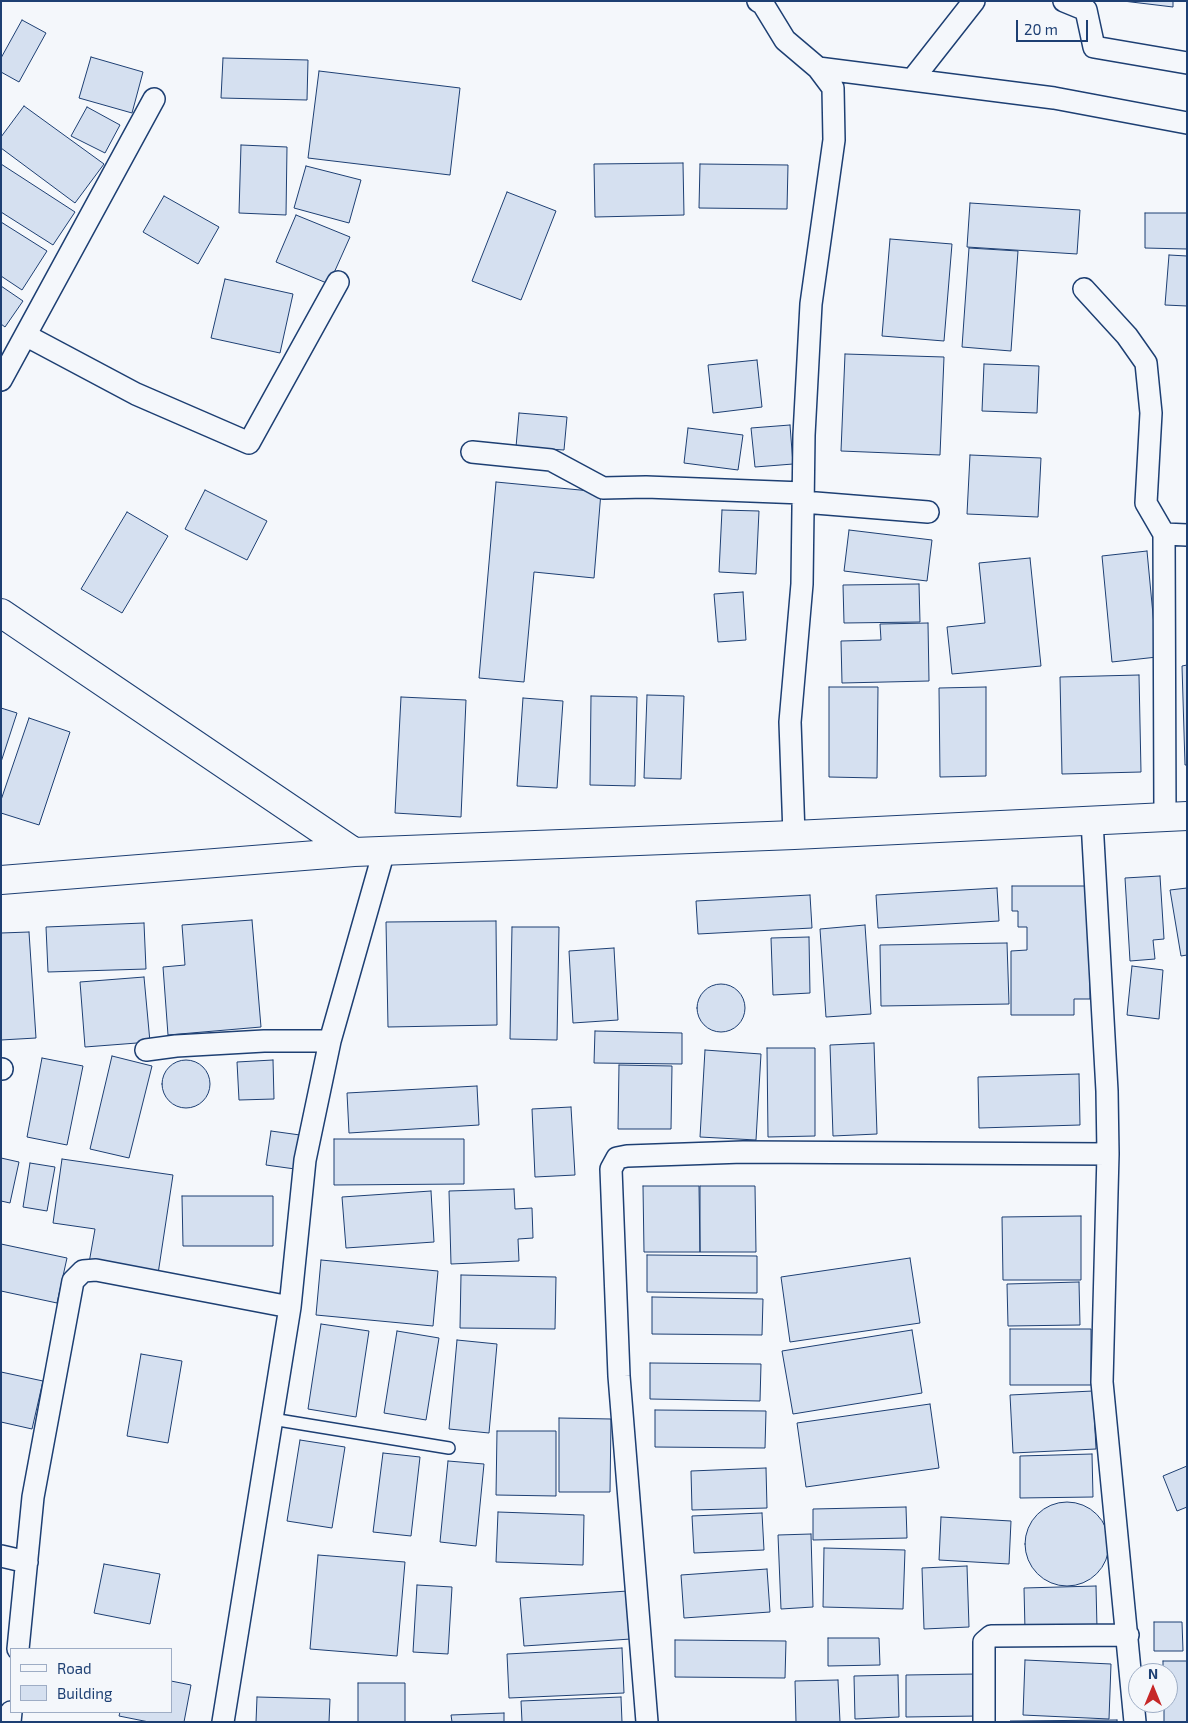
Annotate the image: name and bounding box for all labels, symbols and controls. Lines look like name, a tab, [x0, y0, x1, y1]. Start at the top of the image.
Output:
scale bar	[1018, 10, 1090, 42]
text: 20 m	[1024, 20, 1058, 38]
legend	[10, 1648, 172, 1713]
text: Road	[57, 1659, 92, 1677]
north arrow	[1128, 1663, 1178, 1713]
text: N	[1148, 1665, 1158, 1682]
text: Building	[57, 1684, 112, 1702]

